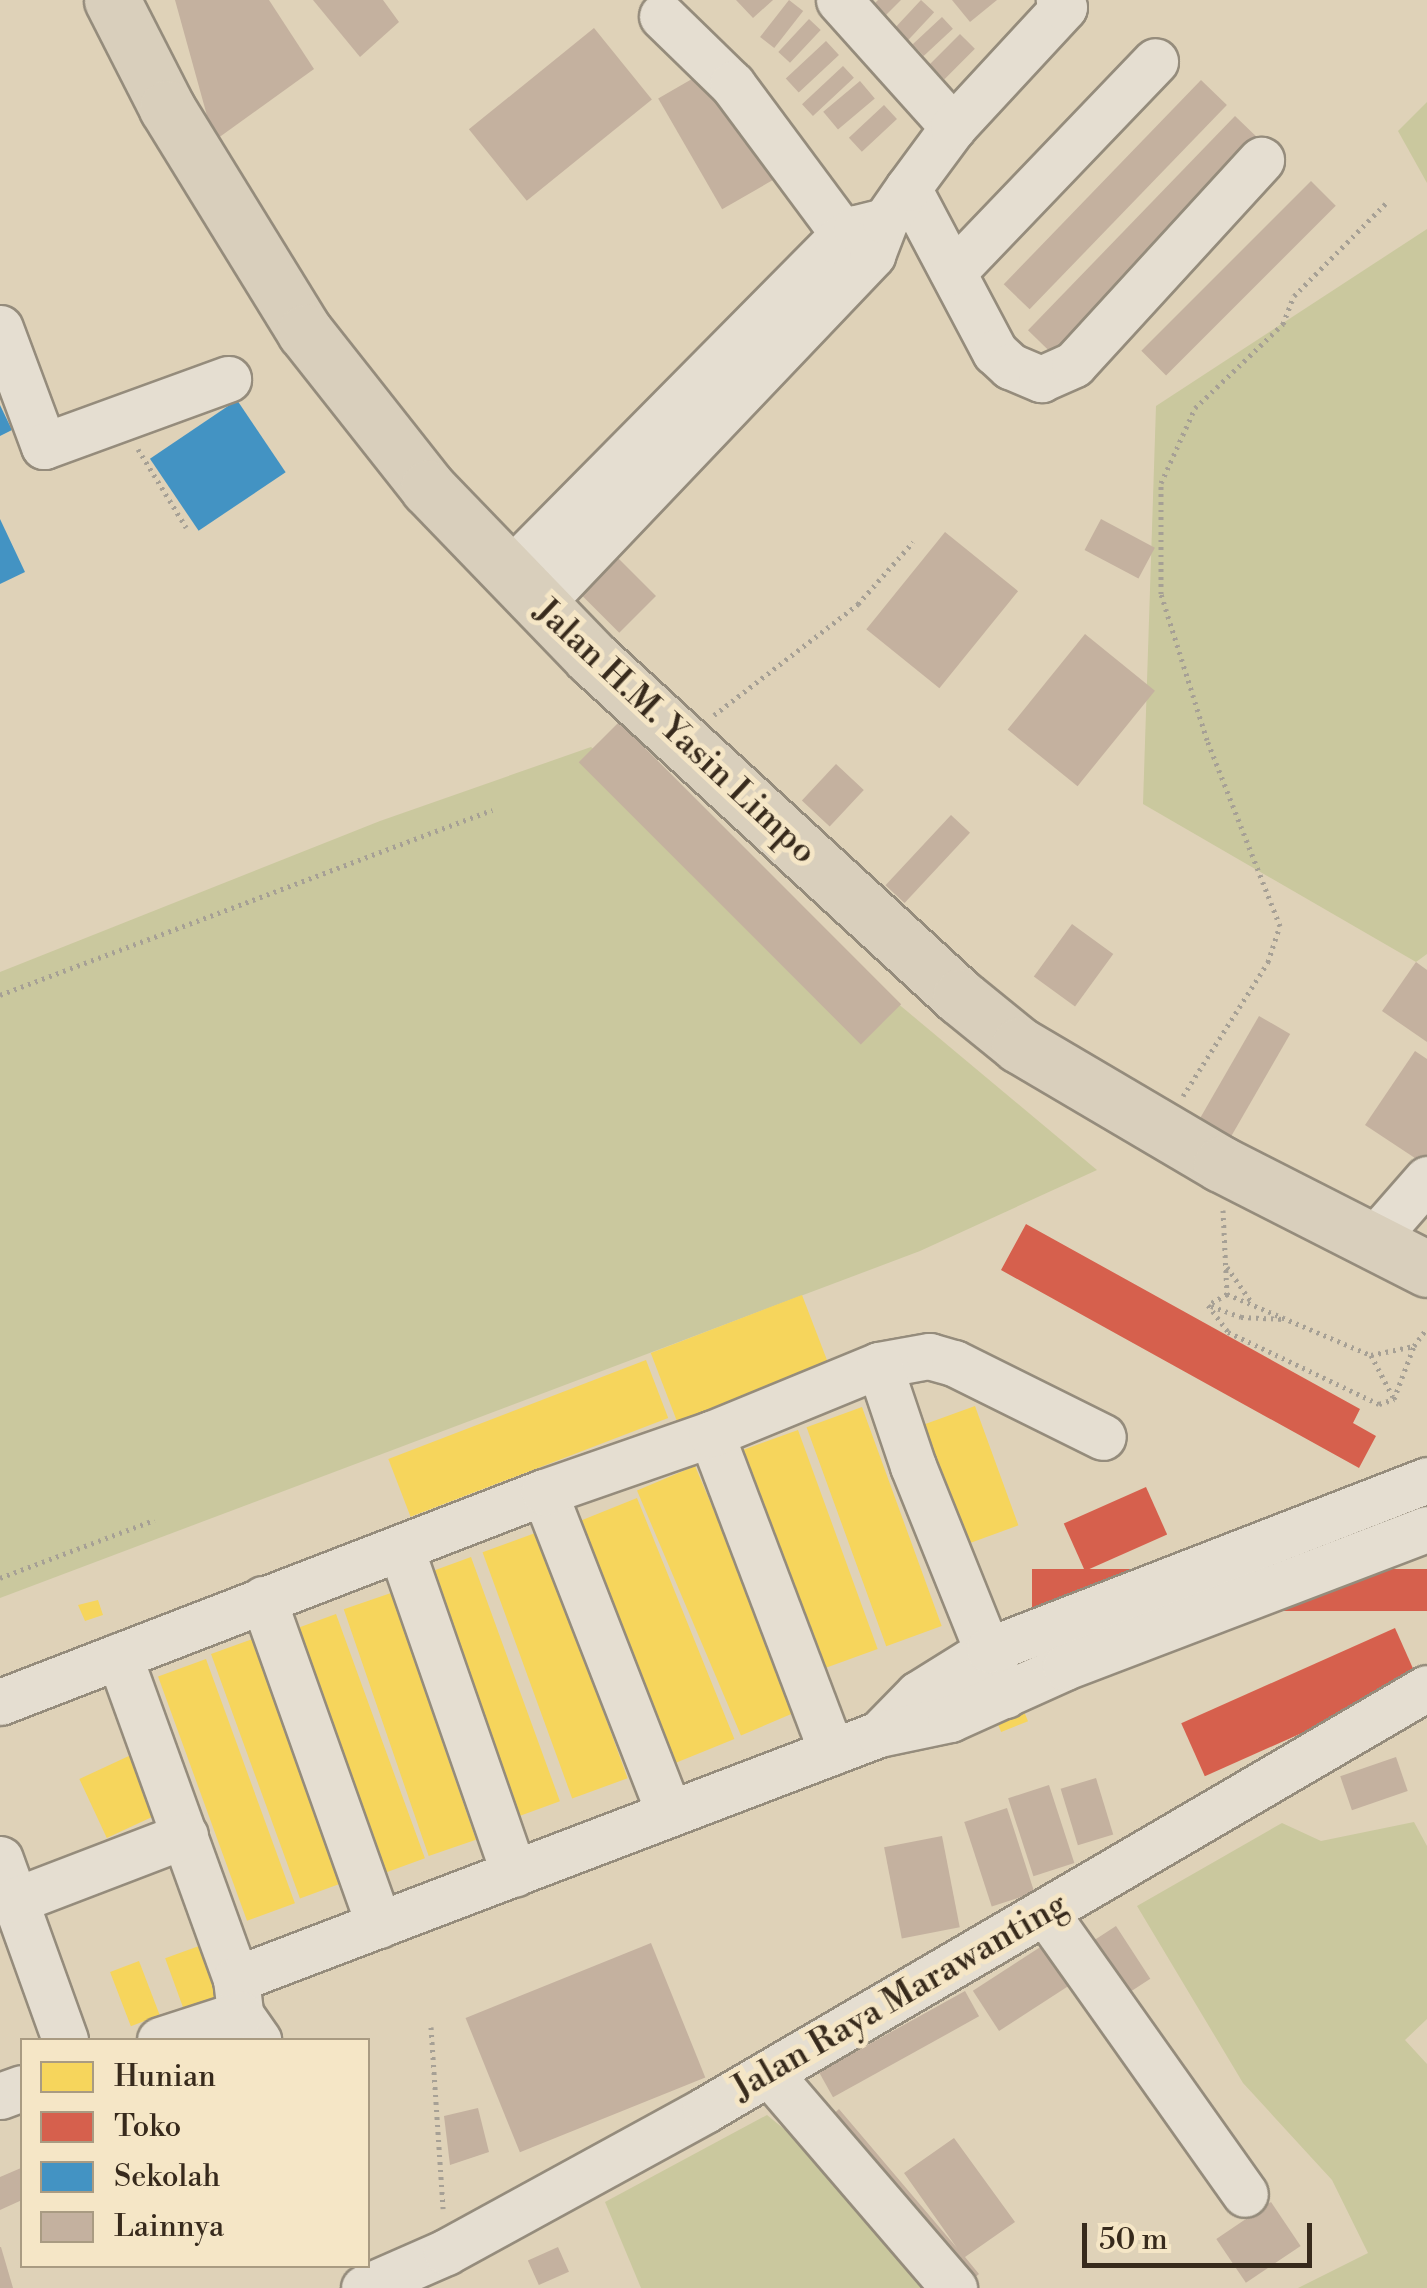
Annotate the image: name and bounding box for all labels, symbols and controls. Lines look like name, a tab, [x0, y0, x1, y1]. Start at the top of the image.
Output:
street label: Jalan H.M. Yasin Limpo	[525, 591, 825, 873]
street label: Jalan Raya Marawanting	[725, 1884, 1075, 2110]
legend	[20, 2038, 370, 2268]
text: Hunian	[114, 2058, 216, 2096]
text: Toko	[114, 2108, 181, 2146]
text: Sekolah	[114, 2158, 220, 2196]
scale bar	[1087, 2203, 1317, 2265]
text: Lainnya	[114, 2208, 224, 2246]
text: 50 m	[1099, 2221, 1168, 2259]

